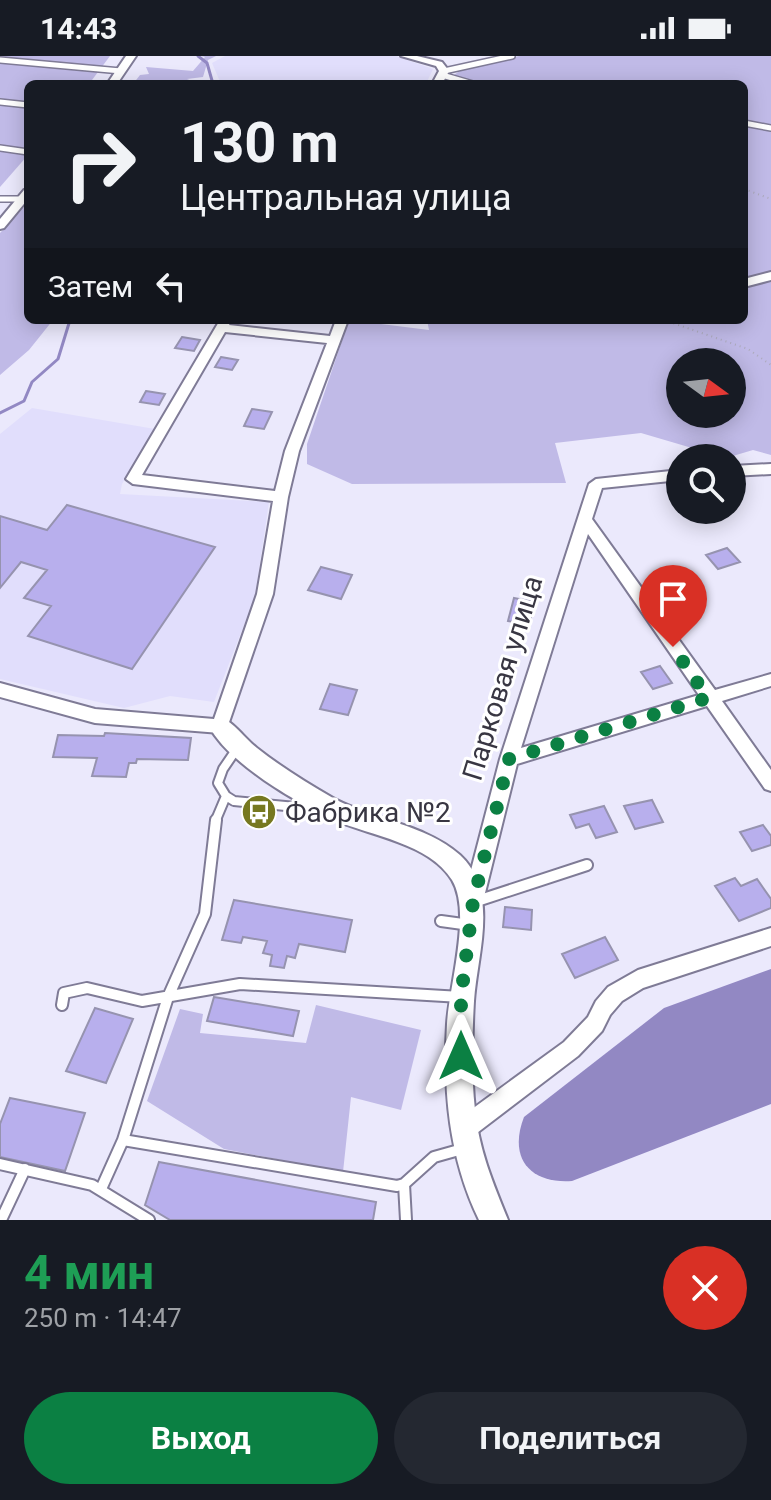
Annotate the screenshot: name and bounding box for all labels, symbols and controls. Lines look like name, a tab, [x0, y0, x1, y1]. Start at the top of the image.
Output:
text: 14:43	[40, 11, 117, 46]
text: 130 m	[180, 110, 339, 176]
icon: right	[48, 112, 152, 216]
text: Центральная улица	[180, 177, 512, 219]
icon: left	[149, 264, 193, 308]
text: Затем	[48, 269, 133, 304]
north arrow	[666, 348, 746, 428]
map controls	[666, 348, 746, 524]
button: search	[666, 444, 746, 524]
pin	[639, 565, 707, 647]
street label: Парковая улица	[456, 572, 549, 784]
icon: arrive	[651, 577, 695, 621]
bus stop icon: Фабрика №2	[240, 793, 278, 831]
place label: Фабрика №2	[285, 796, 451, 829]
position arrow	[419, 1014, 503, 1098]
text: 4 мин	[24, 1244, 154, 1301]
button: close	[663, 1246, 747, 1330]
text: 250 m · 14:47	[24, 1303, 182, 1333]
button: Выход	[24, 1392, 378, 1484]
button: Поделиться	[394, 1392, 747, 1484]

